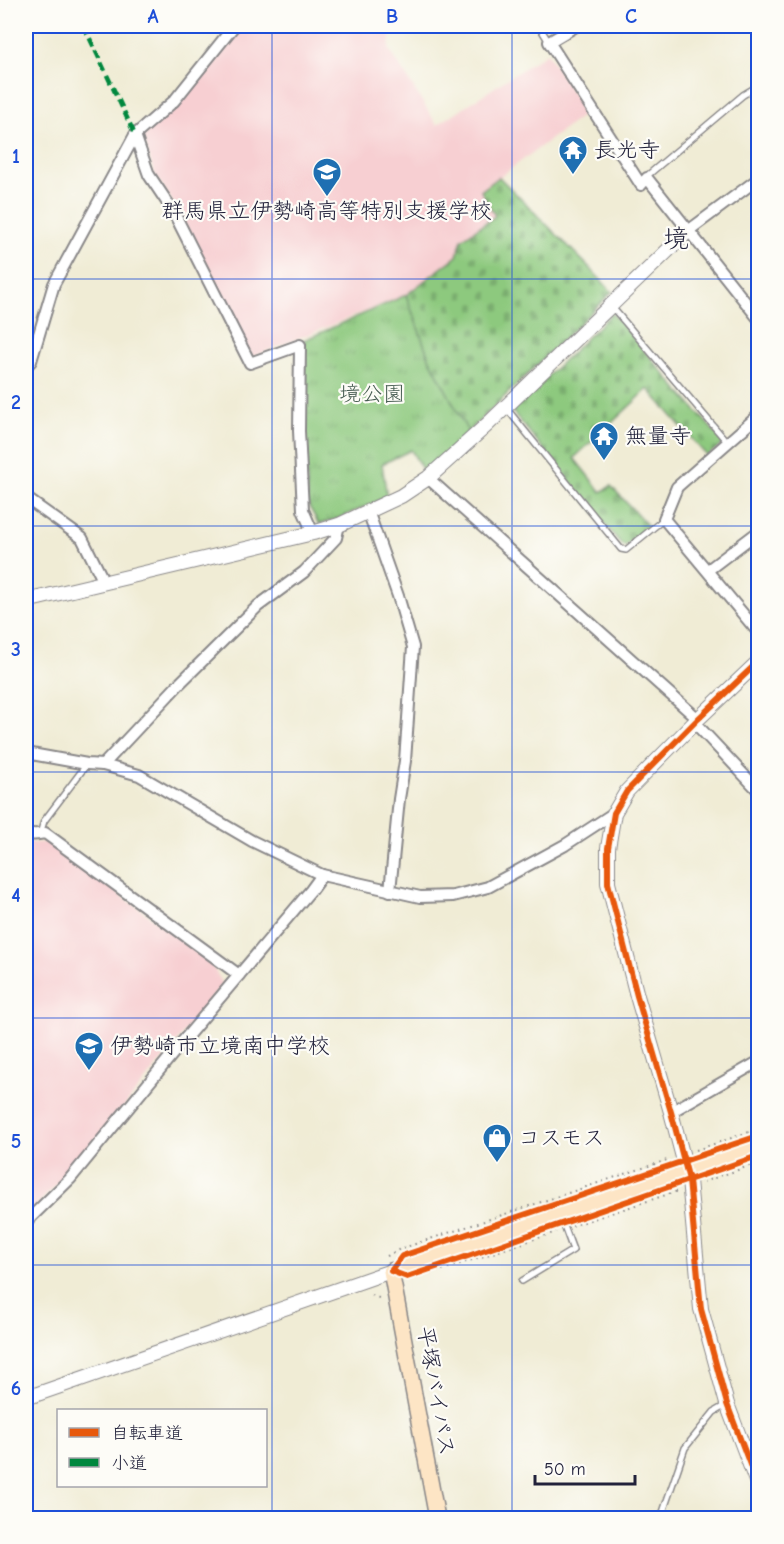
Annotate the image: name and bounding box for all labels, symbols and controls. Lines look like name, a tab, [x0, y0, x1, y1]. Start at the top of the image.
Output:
text: A	[147, 5, 159, 28]
text: B	[386, 5, 398, 28]
text: C	[625, 5, 637, 28]
temple icon: 長光寺	[557, 134, 589, 176]
place label: 長光寺	[594, 137, 660, 163]
text: 1	[12, 145, 20, 168]
school or university icon: 群馬県立伊勢崎高等特別支援学校	[311, 156, 343, 198]
place label: 群馬県立伊勢崎高等特別支援学校	[162, 198, 492, 224]
district label: 境	[663, 224, 689, 254]
park label: 境公園	[339, 381, 405, 407]
text: 2	[11, 391, 21, 414]
temple icon: 無量寺	[588, 420, 620, 462]
place label: 無量寺	[625, 423, 691, 449]
text: 3	[11, 638, 21, 661]
text: 4	[11, 884, 21, 907]
school or university icon: 伊勢崎市立境南中学校	[73, 1030, 105, 1072]
place label: 伊勢崎市立境南中学校	[110, 1033, 330, 1059]
shop icon: コスモス	[481, 1122, 513, 1164]
place label: コスモス	[518, 1125, 605, 1151]
text: 5	[11, 1130, 21, 1153]
street label: 平塚バイパス	[412, 1324, 460, 1458]
text: 6	[11, 1377, 21, 1400]
legend	[57, 1409, 267, 1487]
text: 自転車道	[111, 1423, 183, 1444]
scale bar	[535, 1448, 636, 1486]
text: 小道	[111, 1453, 147, 1474]
text: 50 m	[544, 1459, 586, 1480]

